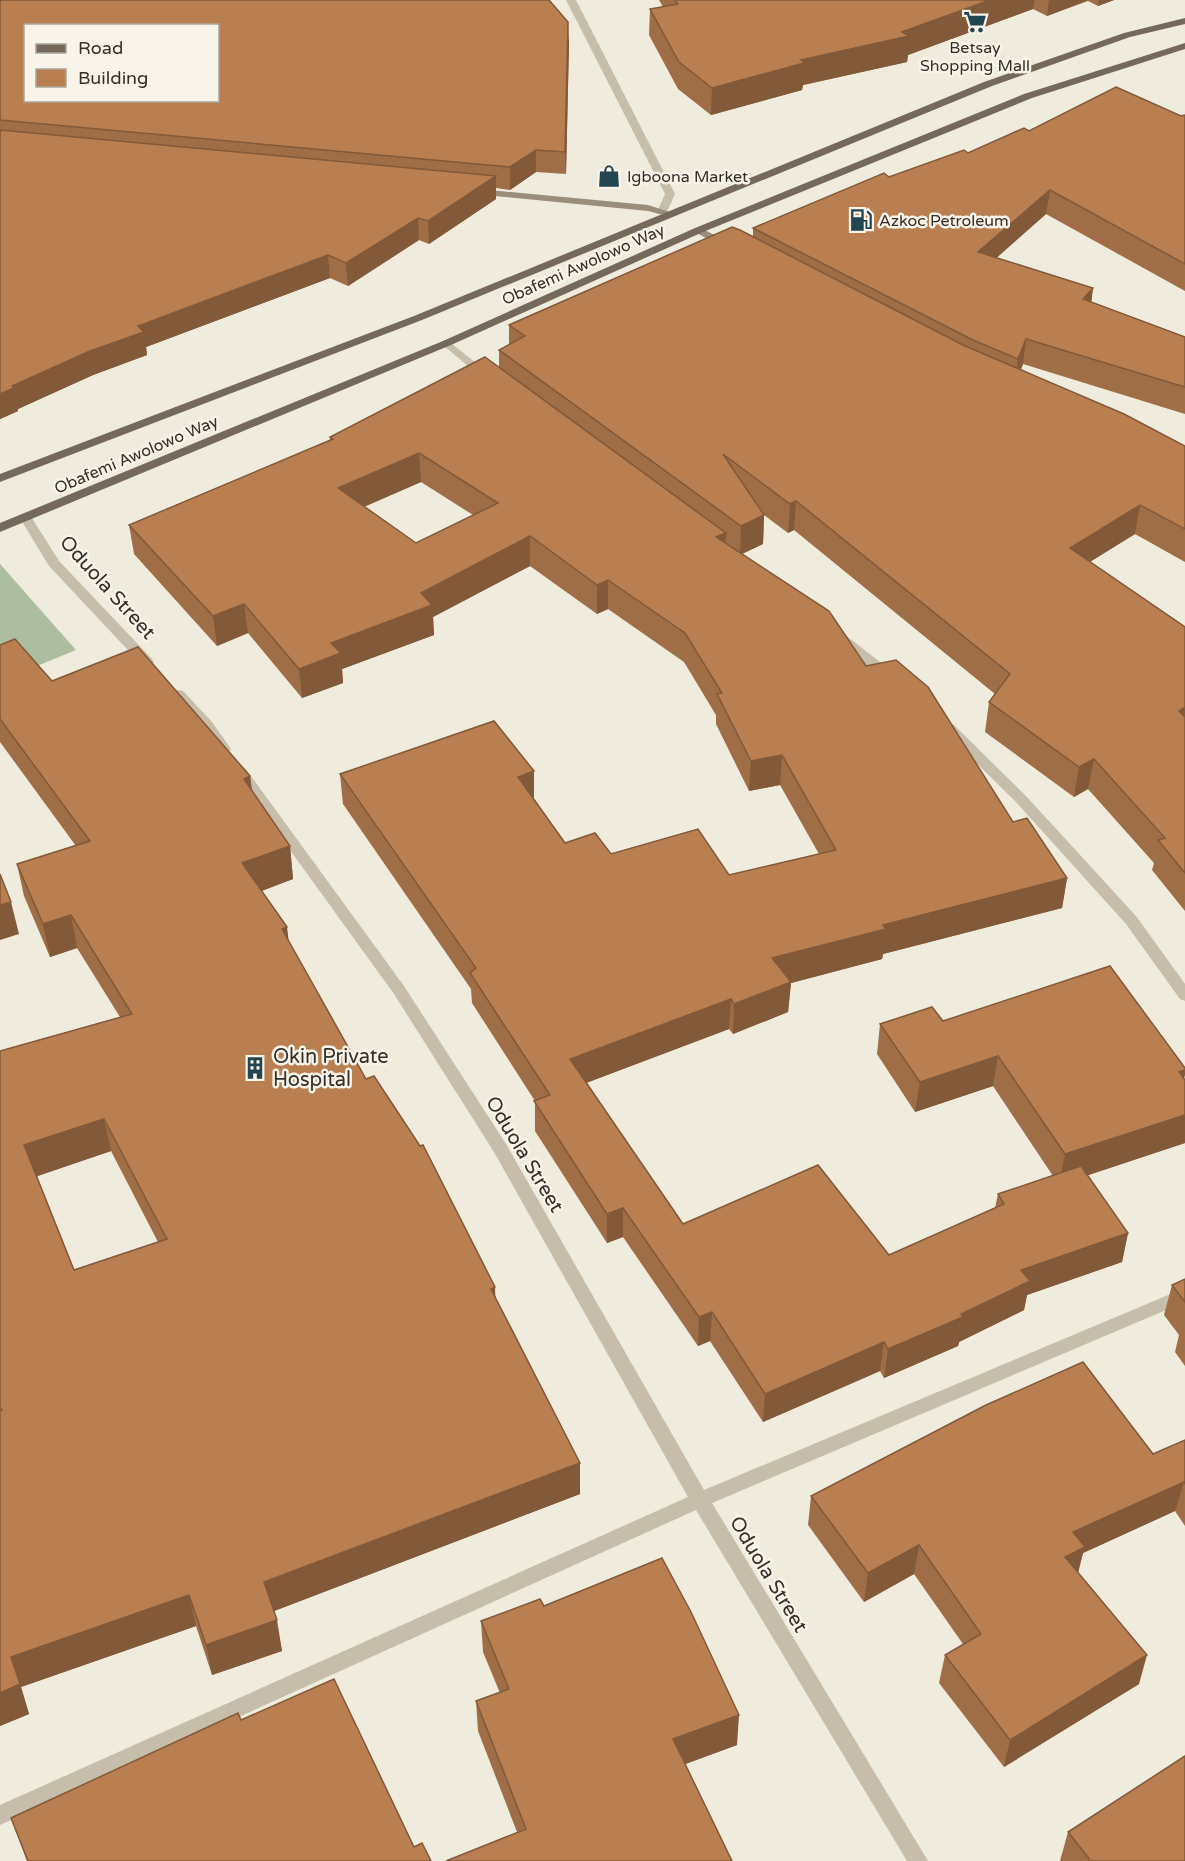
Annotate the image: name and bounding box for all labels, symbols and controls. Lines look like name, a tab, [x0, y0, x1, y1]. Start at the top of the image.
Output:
supermarket icon: Betsay Shopping Mall	[962, 9, 988, 35]
legend	[24, 24, 219, 102]
text: Road	[78, 37, 123, 59]
place label: Betsay Shopping Mall	[920, 38, 1030, 76]
text: Building	[78, 67, 148, 89]
shop icon: Igboona Market	[596, 163, 622, 189]
place label: Igboona Market	[627, 167, 748, 187]
fuel station icon: Azkoc Petroleum	[848, 207, 874, 233]
place label: Azkoc Petroleum	[879, 211, 1009, 231]
street label: Obafemi Awolowo Way	[499, 220, 668, 310]
street label: Obafemi Awolowo Way	[52, 411, 222, 498]
street label: Oduola Street	[54, 531, 160, 645]
place label: Okin Private Hospital	[273, 1045, 389, 1092]
building icon: Okin Private Hospital	[242, 1055, 268, 1081]
street label: Oduola Street	[480, 1092, 568, 1217]
street label: Oduola Street	[724, 1512, 812, 1637]

